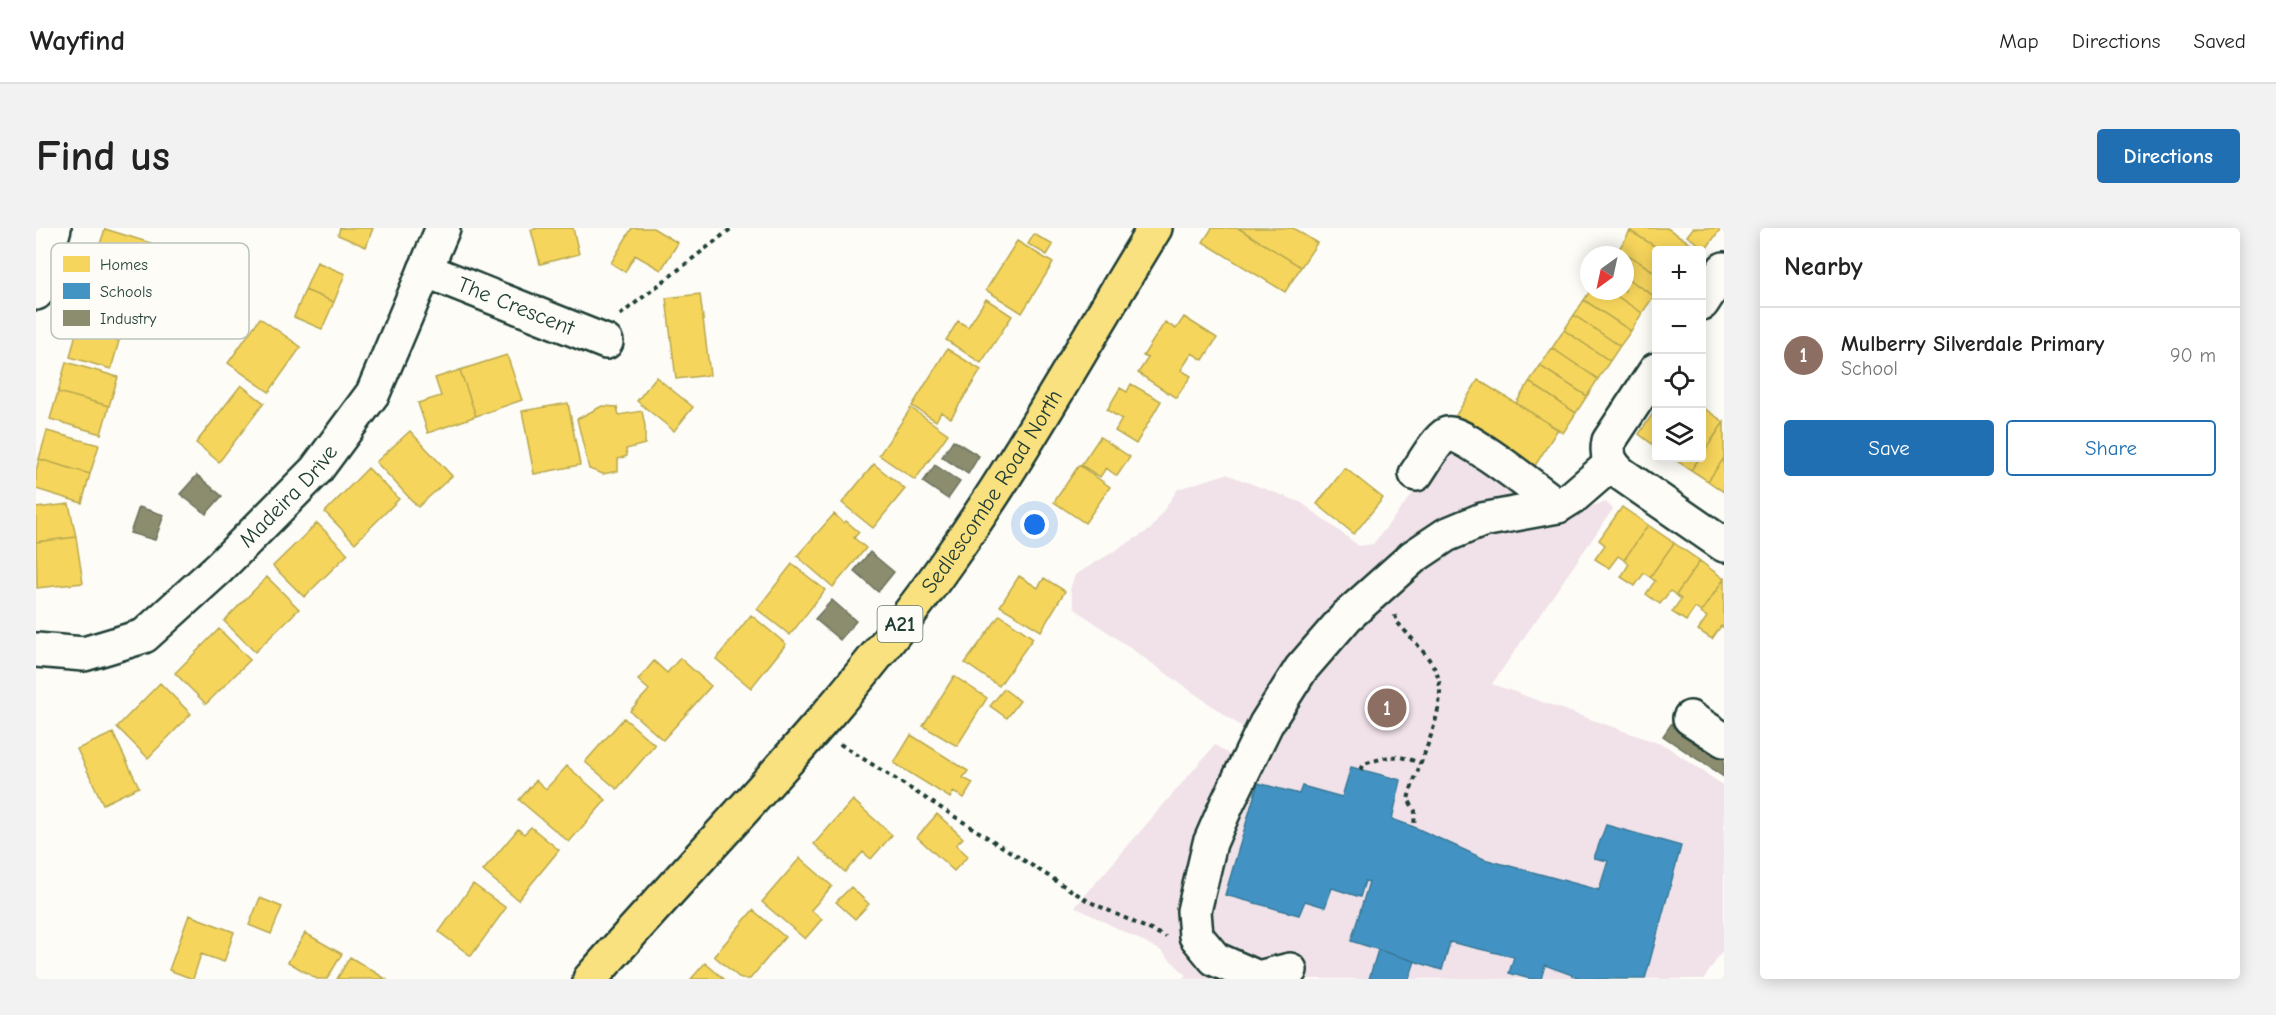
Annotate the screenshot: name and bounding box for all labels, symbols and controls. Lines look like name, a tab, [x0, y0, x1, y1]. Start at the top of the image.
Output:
text: Wayfind	[30, 25, 125, 57]
text: Map	[1999, 29, 2039, 53]
text: Directions	[2072, 29, 2161, 53]
text: Saved	[2194, 29, 2246, 53]
button: Directions	[2097, 129, 2240, 183]
text: Find us	[36, 132, 170, 181]
legend	[51, 243, 249, 339]
north arrow	[1580, 246, 1634, 300]
map controls	[1652, 246, 1706, 462]
button: +	[1652, 246, 1706, 300]
text: Nearby	[1784, 252, 1863, 282]
text: Homes	[100, 256, 148, 274]
street label: The Crescent	[454, 271, 579, 341]
text: Schools	[100, 283, 153, 301]
button: −	[1652, 300, 1706, 354]
text: Industry	[100, 310, 157, 328]
text: Mulberry Silverdale Primary	[1841, 331, 2104, 357]
text: 1	[1800, 344, 1807, 367]
text: 90 m	[2170, 344, 2216, 367]
button: locate	[1652, 354, 1706, 408]
text: School	[1841, 357, 1898, 380]
street label: Sedlescombe Road North	[916, 385, 1068, 599]
button: layers	[1652, 408, 1706, 462]
button: Save	[1784, 420, 1994, 476]
button: Share	[2006, 420, 2216, 476]
street label: Madeira Drive	[234, 440, 343, 553]
your location	[1020, 510, 1049, 539]
road number: A21	[878, 606, 922, 642]
pin: 1	[1368, 686, 1406, 730]

